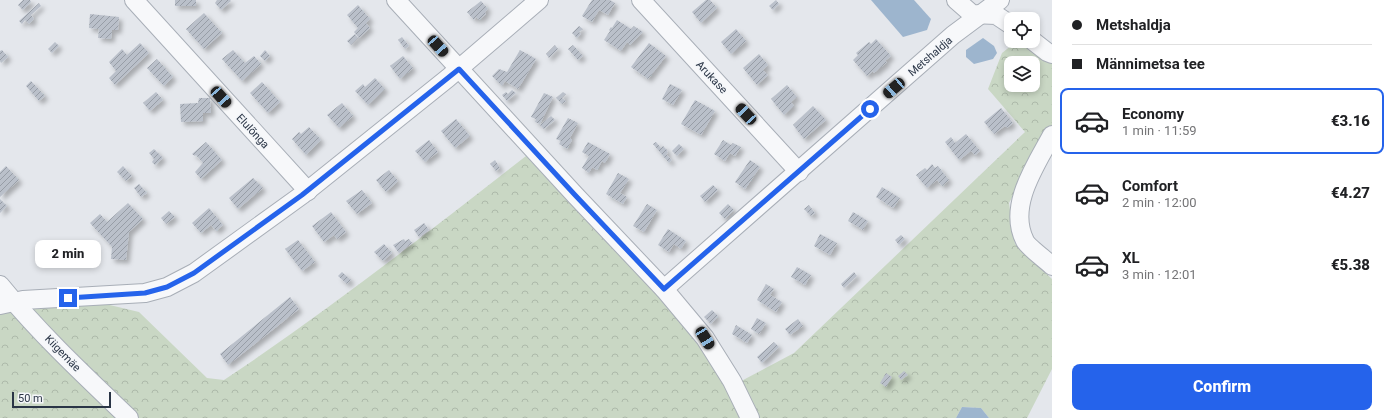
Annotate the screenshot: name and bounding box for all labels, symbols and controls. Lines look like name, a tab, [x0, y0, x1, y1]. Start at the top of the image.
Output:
map controls	[1004, 12, 1040, 92]
button: locate	[1004, 12, 1040, 48]
text: Metshaldja	[1096, 16, 1171, 34]
car	[426, 33, 450, 59]
street label: Metshaldja	[906, 34, 955, 79]
text: Männimetsa tee	[1096, 55, 1205, 73]
button: layers	[1004, 56, 1040, 92]
street label: Arukase	[693, 58, 730, 97]
car	[881, 76, 907, 100]
car	[209, 84, 233, 110]
route start	[861, 100, 879, 118]
car	[733, 101, 759, 127]
icon: car	[1074, 103, 1110, 139]
text: Economy	[1122, 105, 1184, 123]
street label: Elulõnga	[233, 111, 272, 151]
text: €3.16	[1331, 112, 1370, 130]
text: 1 min · 11:59	[1122, 123, 1197, 138]
icon: car	[1074, 175, 1110, 211]
text: Comfort	[1122, 177, 1178, 195]
text: €4.27	[1331, 184, 1370, 202]
text: 2 min · 12:00	[1122, 195, 1197, 210]
callout: 2 min	[35, 240, 101, 268]
text: 2 min	[52, 246, 84, 261]
icon: car	[1074, 247, 1110, 283]
text: XL	[1122, 249, 1140, 267]
text: €5.38	[1331, 256, 1370, 274]
text: 3 min · 12:01	[1122, 267, 1197, 282]
route end	[59, 289, 77, 307]
car	[694, 325, 716, 351]
street label: Kiigemäe	[42, 332, 83, 374]
button: Confirm	[1072, 364, 1372, 410]
scale bar	[12, 390, 111, 409]
text: 50 m	[18, 392, 43, 405]

